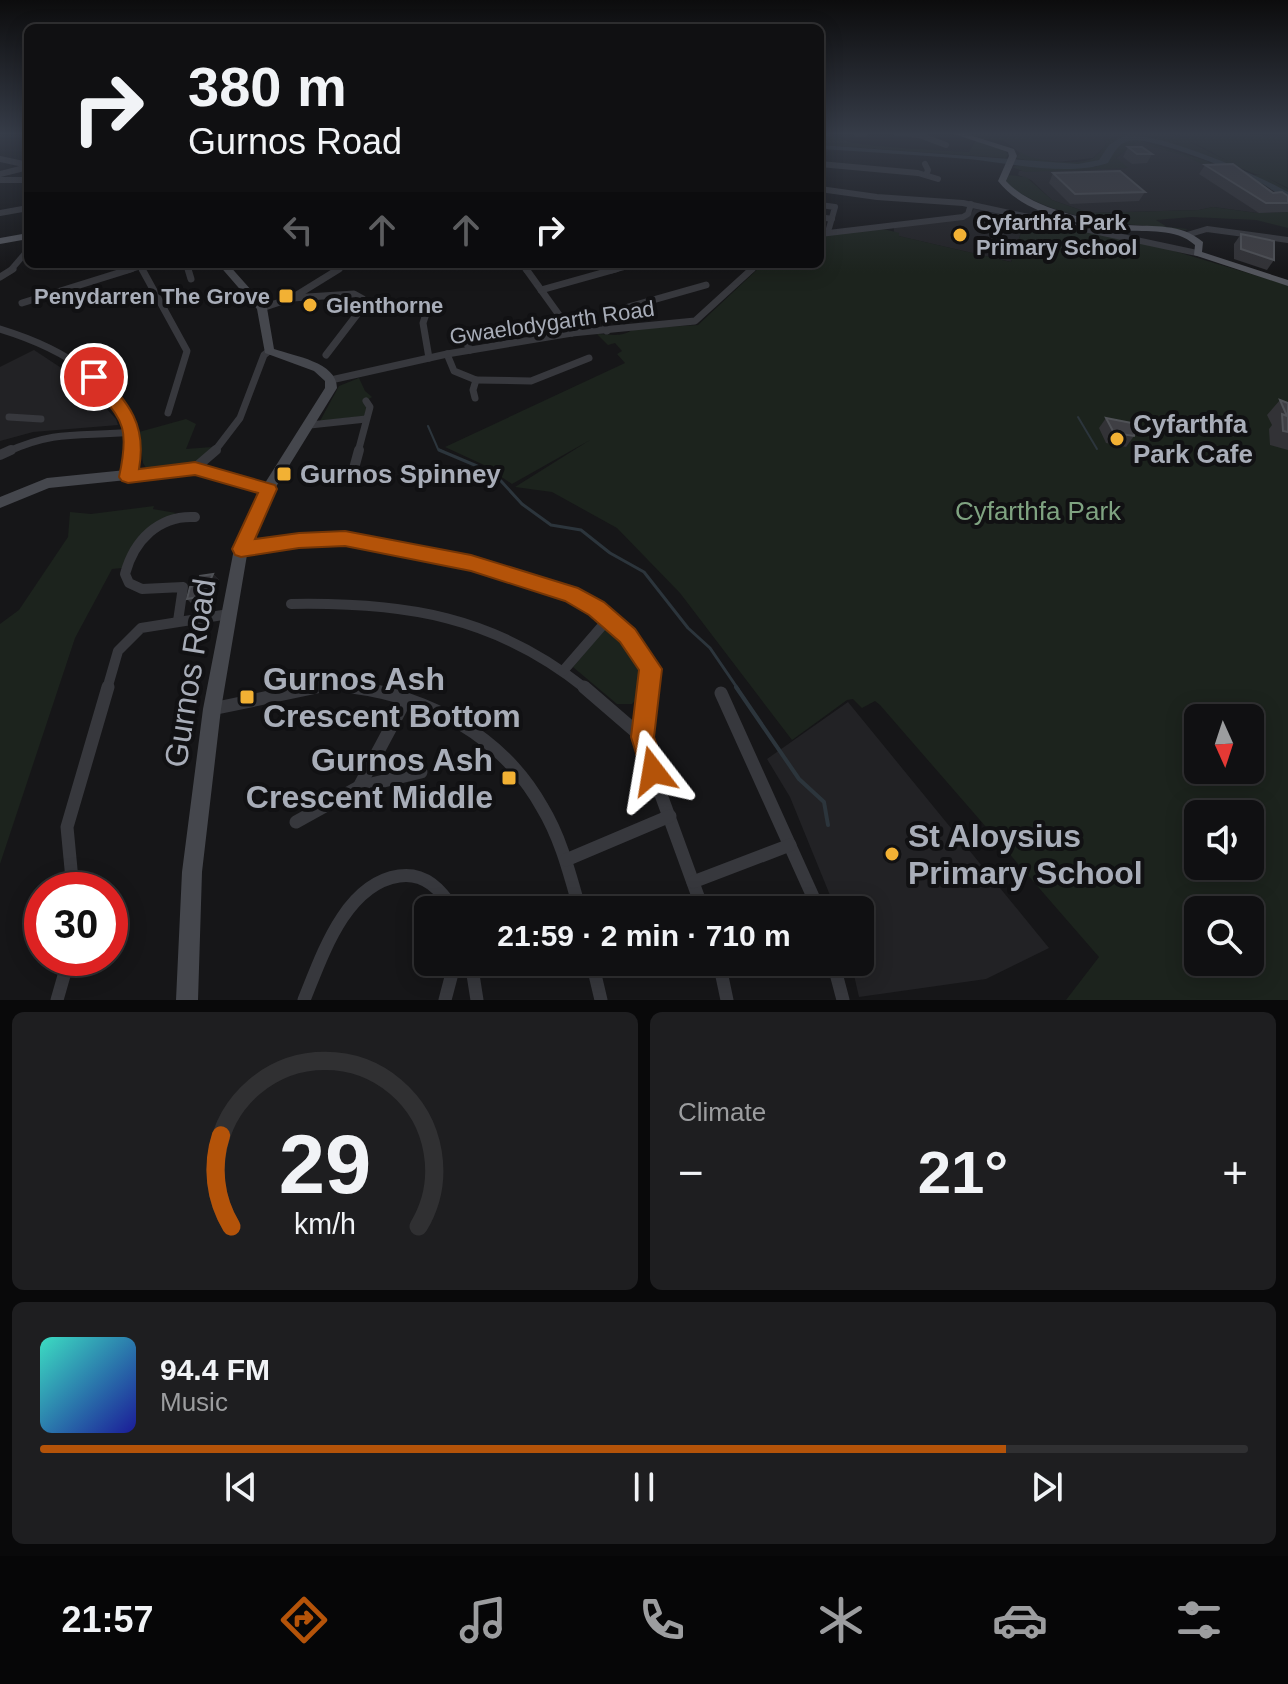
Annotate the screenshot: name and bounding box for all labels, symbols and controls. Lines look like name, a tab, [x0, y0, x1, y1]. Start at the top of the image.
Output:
text: 380 m	[188, 55, 347, 118]
icon: right	[56, 56, 160, 160]
text: Gurnos Road	[188, 121, 402, 162]
icon: left	[276, 208, 320, 252]
icon: ahead	[360, 208, 404, 252]
icon: ahead	[444, 208, 488, 252]
icon: right	[528, 208, 572, 252]
place label: Cyfarthfa Park Primary School	[976, 210, 1137, 260]
marker: Cyfarthfa Park Primary School	[951, 226, 969, 244]
place label: Penydarren The Grove	[34, 284, 270, 309]
marker: Penydarren The Grove	[277, 287, 295, 305]
place label: Glenthorne	[326, 293, 443, 318]
marker: Glenthorne	[301, 296, 319, 314]
street label: Gwaelodygarth Road	[448, 296, 656, 349]
pin	[60, 343, 128, 411]
icon: arrive	[72, 355, 116, 399]
place label: Cyfarthfa Park Cafe	[1133, 409, 1253, 469]
marker: Cyfarthfa Park Cafe	[1108, 430, 1126, 448]
place label: Gurnos Spinney	[300, 459, 501, 489]
marker: Gurnos Spinney	[275, 465, 293, 483]
park label: Cyfarthfa Park	[955, 496, 1122, 526]
street label: Gurnos Road	[157, 576, 223, 770]
place label: Gurnos Ash Crescent Bottom	[263, 661, 521, 734]
marker: Gurnos Ash Crescent Bottom	[238, 688, 256, 706]
north arrow	[1184, 704, 1264, 784]
map controls	[1184, 704, 1264, 976]
position arrow	[611, 729, 695, 813]
place label: Gurnos Ash Crescent Middle	[246, 742, 493, 815]
marker: Gurnos Ash Crescent Middle	[500, 769, 518, 787]
button: sound	[1184, 800, 1264, 880]
place label: St Aloysius Primary School	[908, 818, 1143, 891]
marker: St Aloysius Primary School	[883, 845, 901, 863]
speed limit sign: 30	[24, 872, 128, 976]
button: search	[1184, 896, 1264, 976]
text: 21:59 · 2 min · 710 m	[497, 919, 791, 952]
text: Climate	[678, 1097, 766, 1127]
text: 29	[279, 1118, 371, 1211]
text: 21°	[918, 1139, 1008, 1206]
text: −	[678, 1148, 704, 1197]
text: +	[1222, 1148, 1248, 1197]
text: km/h	[294, 1208, 356, 1240]
text: 94.4 FM	[160, 1353, 270, 1386]
text: Music	[160, 1387, 228, 1417]
icon: previous	[219, 1465, 263, 1509]
icon: pause	[622, 1465, 666, 1509]
icon: next	[1025, 1465, 1069, 1509]
icon: directions	[276, 1592, 332, 1648]
icon: music	[455, 1592, 511, 1648]
icon: phone	[634, 1592, 690, 1648]
icon: climate	[813, 1592, 869, 1648]
icon: car	[992, 1592, 1048, 1648]
icon: filters	[1171, 1592, 1227, 1648]
text: 21:57	[61, 1599, 154, 1640]

